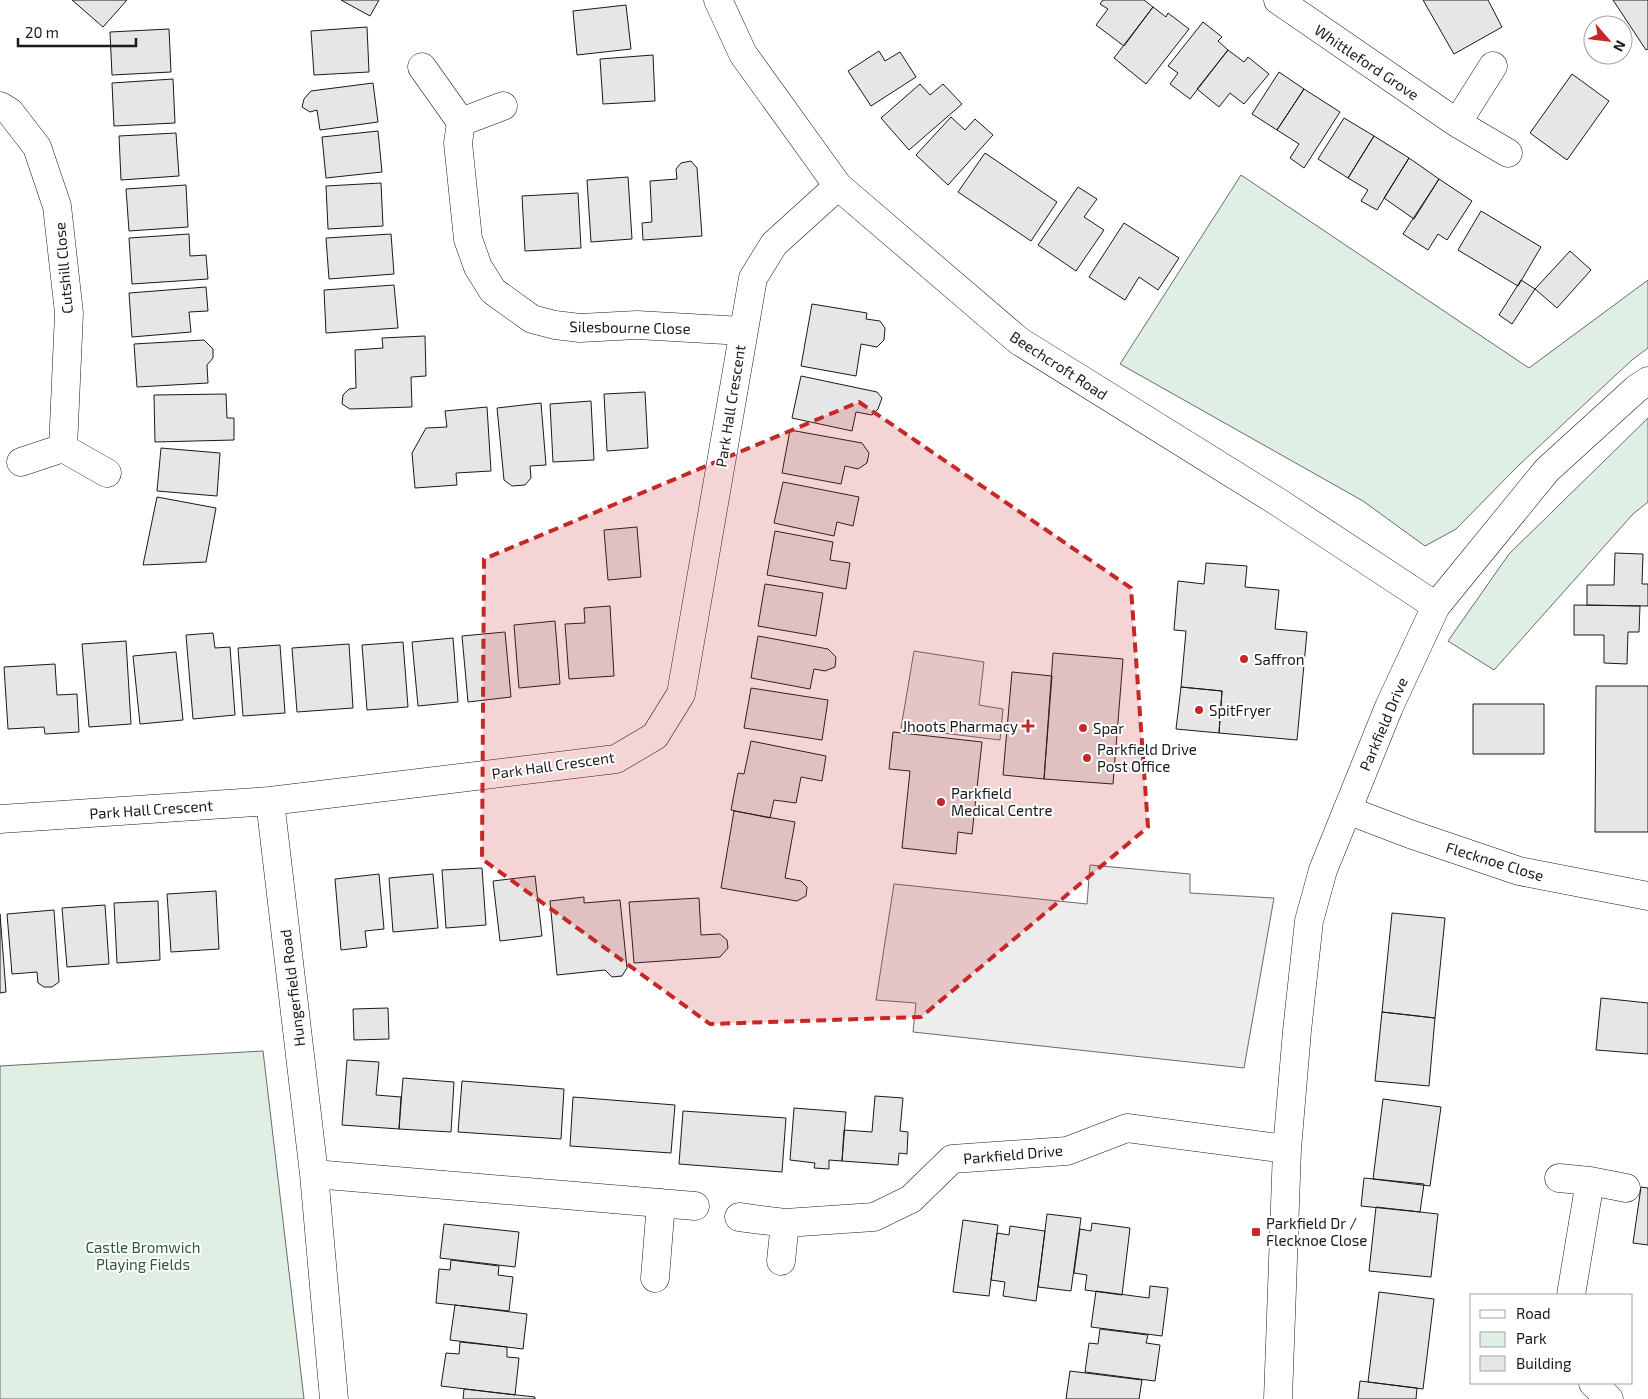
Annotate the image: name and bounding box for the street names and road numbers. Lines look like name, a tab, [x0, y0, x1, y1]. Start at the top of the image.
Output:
street label: Whittleford Grove	[1311, 20, 1423, 104]
street label: Cutshill Close	[50, 221, 76, 315]
street label: Silesbourne Close	[569, 317, 691, 337]
street label: Beechcroft Road	[1007, 327, 1111, 403]
street label: Park Hall Crescent	[711, 343, 749, 469]
street label: Parkfield Drive	[1355, 675, 1411, 773]
street label: Park Hall Crescent	[490, 747, 616, 783]
street label: Park Hall Crescent	[89, 796, 214, 822]
street label: Flecknoe Close	[1444, 838, 1546, 884]
street label: Hungerfield Road	[276, 928, 308, 1048]
street label: Parkfield Drive	[962, 1141, 1064, 1167]

